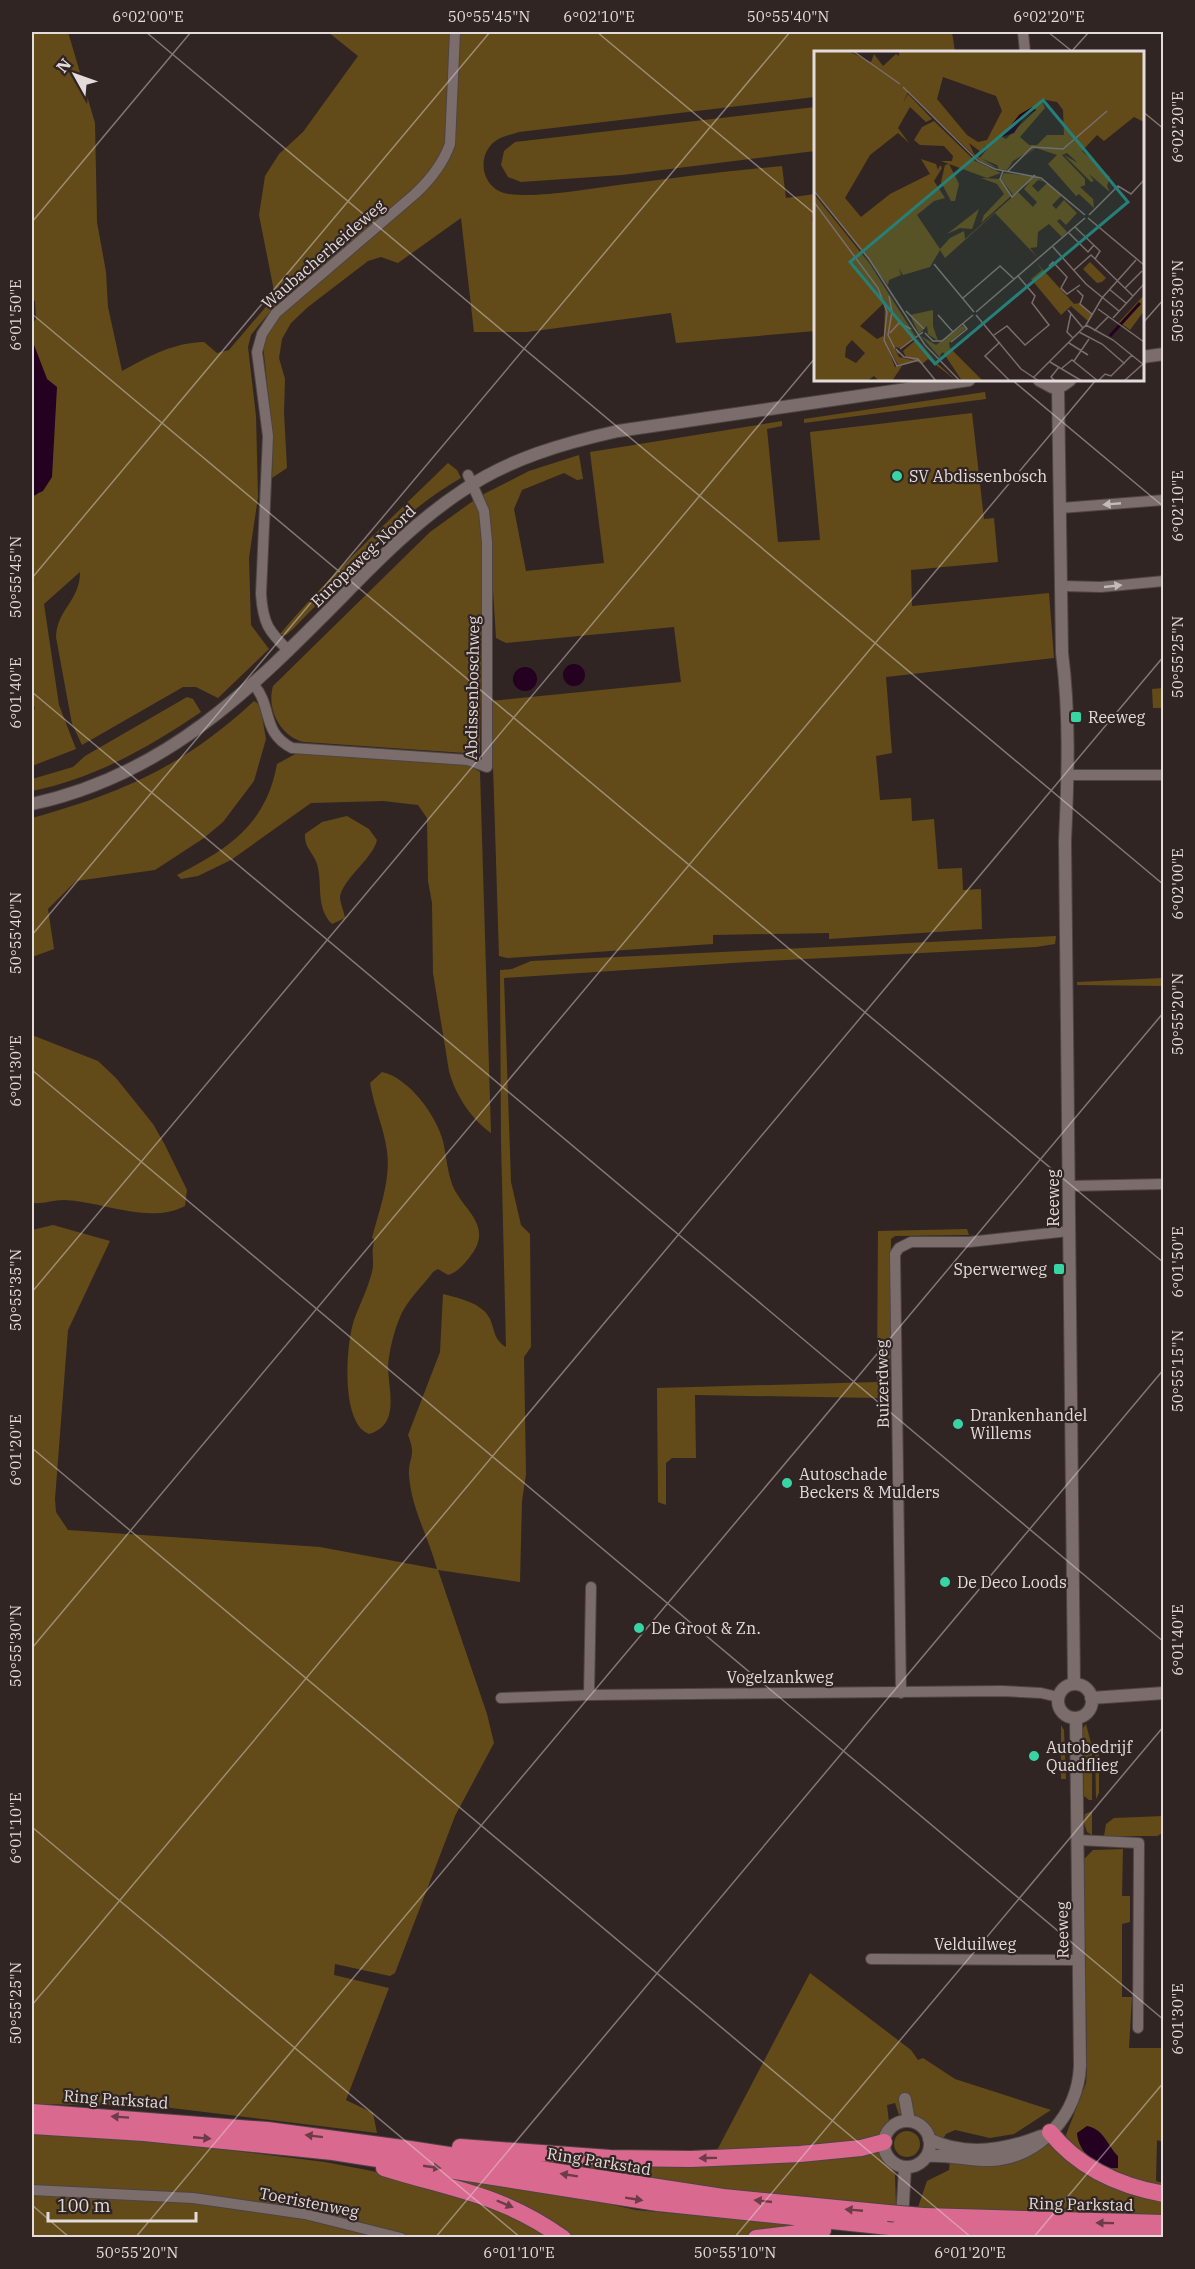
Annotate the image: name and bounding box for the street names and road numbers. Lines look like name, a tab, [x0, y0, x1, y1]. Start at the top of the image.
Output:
street label: Waubacherheideweg	[257, 195, 389, 313]
street label: Europaweg-Noord	[306, 501, 420, 611]
street label: Abdissenboschweg	[461, 616, 483, 760]
street label: Reeweg	[1043, 1169, 1063, 1227]
street label: Buizerdweg	[871, 1339, 893, 1428]
street label: Vogelzankweg	[727, 1667, 834, 1687]
street label: Reeweg	[1051, 1901, 1072, 1959]
street label: Velduilweg	[934, 1934, 1016, 1954]
street label: Ring Parkstad	[63, 2085, 169, 2113]
street label: Ring Parkstad	[545, 2143, 653, 2179]
street label: Toeristenweg	[257, 2183, 361, 2222]
street label: Ring Parkstad	[1028, 2193, 1134, 2215]

